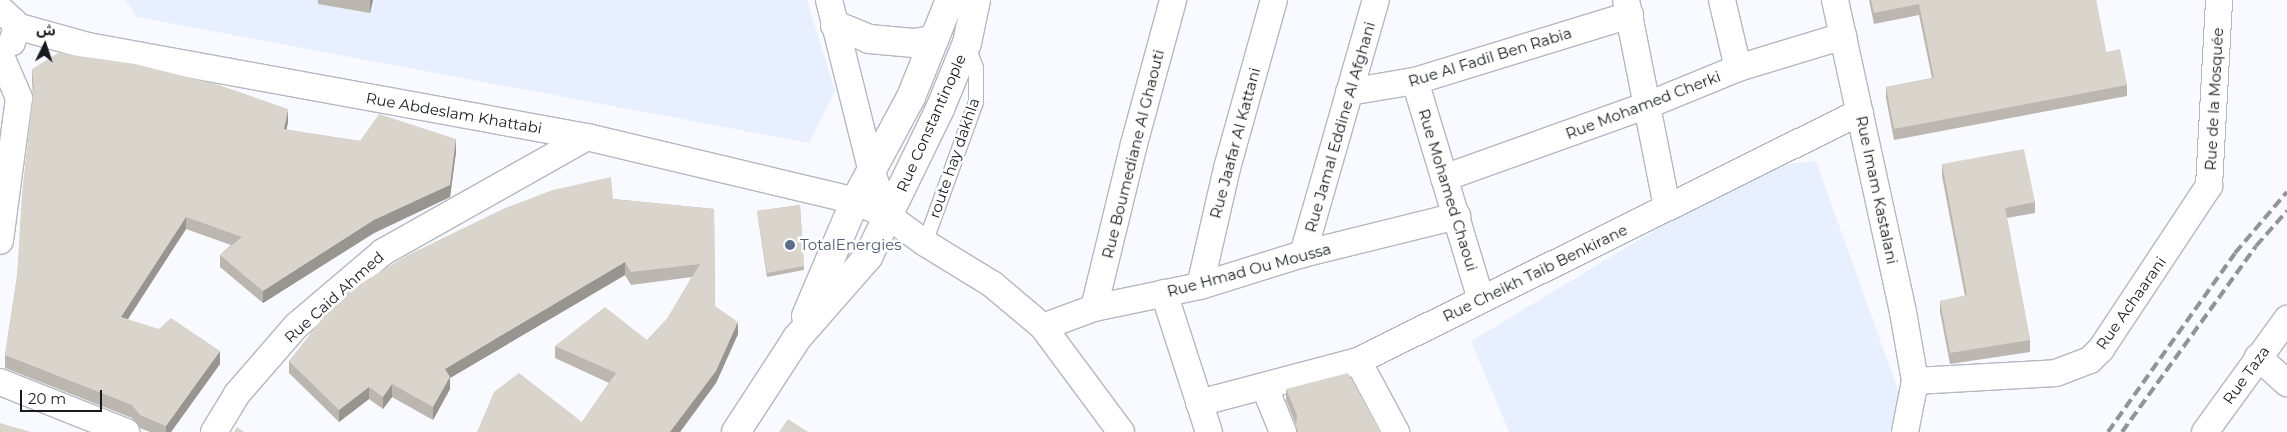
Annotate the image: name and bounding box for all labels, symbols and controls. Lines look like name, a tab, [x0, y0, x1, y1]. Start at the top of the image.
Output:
north arrow	[20, 20, 70, 70]
text: ش	[36, 20, 56, 40]
street label: Rue Jamal Eddine Al Afghani	[1301, 20, 1379, 234]
street label: Rue Al Fadil Ben Rabia	[1406, 24, 1574, 90]
street label: Rue de la Mosquée	[2201, 27, 2227, 171]
street label: Rue Boumediane Al Ghaouti	[1098, 48, 1168, 260]
street label: Rue Constantinople	[893, 51, 969, 195]
street label: Rue Jaafar Al Kattani	[1206, 66, 1264, 220]
street label: Rue Mohamed Cherki	[1563, 67, 1723, 143]
street label: Rue Abdeslam Khattabi	[365, 89, 543, 137]
street label: route hay dakhla	[925, 96, 983, 220]
street label: Rue Mohamed Chaoui	[1415, 107, 1481, 273]
street label: Rue Imam Kastalani	[1852, 114, 1902, 266]
street label: Rue Cheikh Taib Benkirane	[1440, 220, 1630, 326]
place label: TotalEnergies	[800, 236, 902, 254]
marker: TotalEnergies	[784, 239, 796, 251]
street label: Rue Hmad Ou Moussa	[1165, 239, 1333, 301]
street label: Rue Caid Ahmed	[281, 248, 387, 346]
street label: Rue Achaarani	[2092, 253, 2170, 353]
street label: Rue Taza	[2219, 342, 2273, 408]
scale bar	[22, 380, 105, 412]
text: 20 m	[28, 389, 66, 408]

